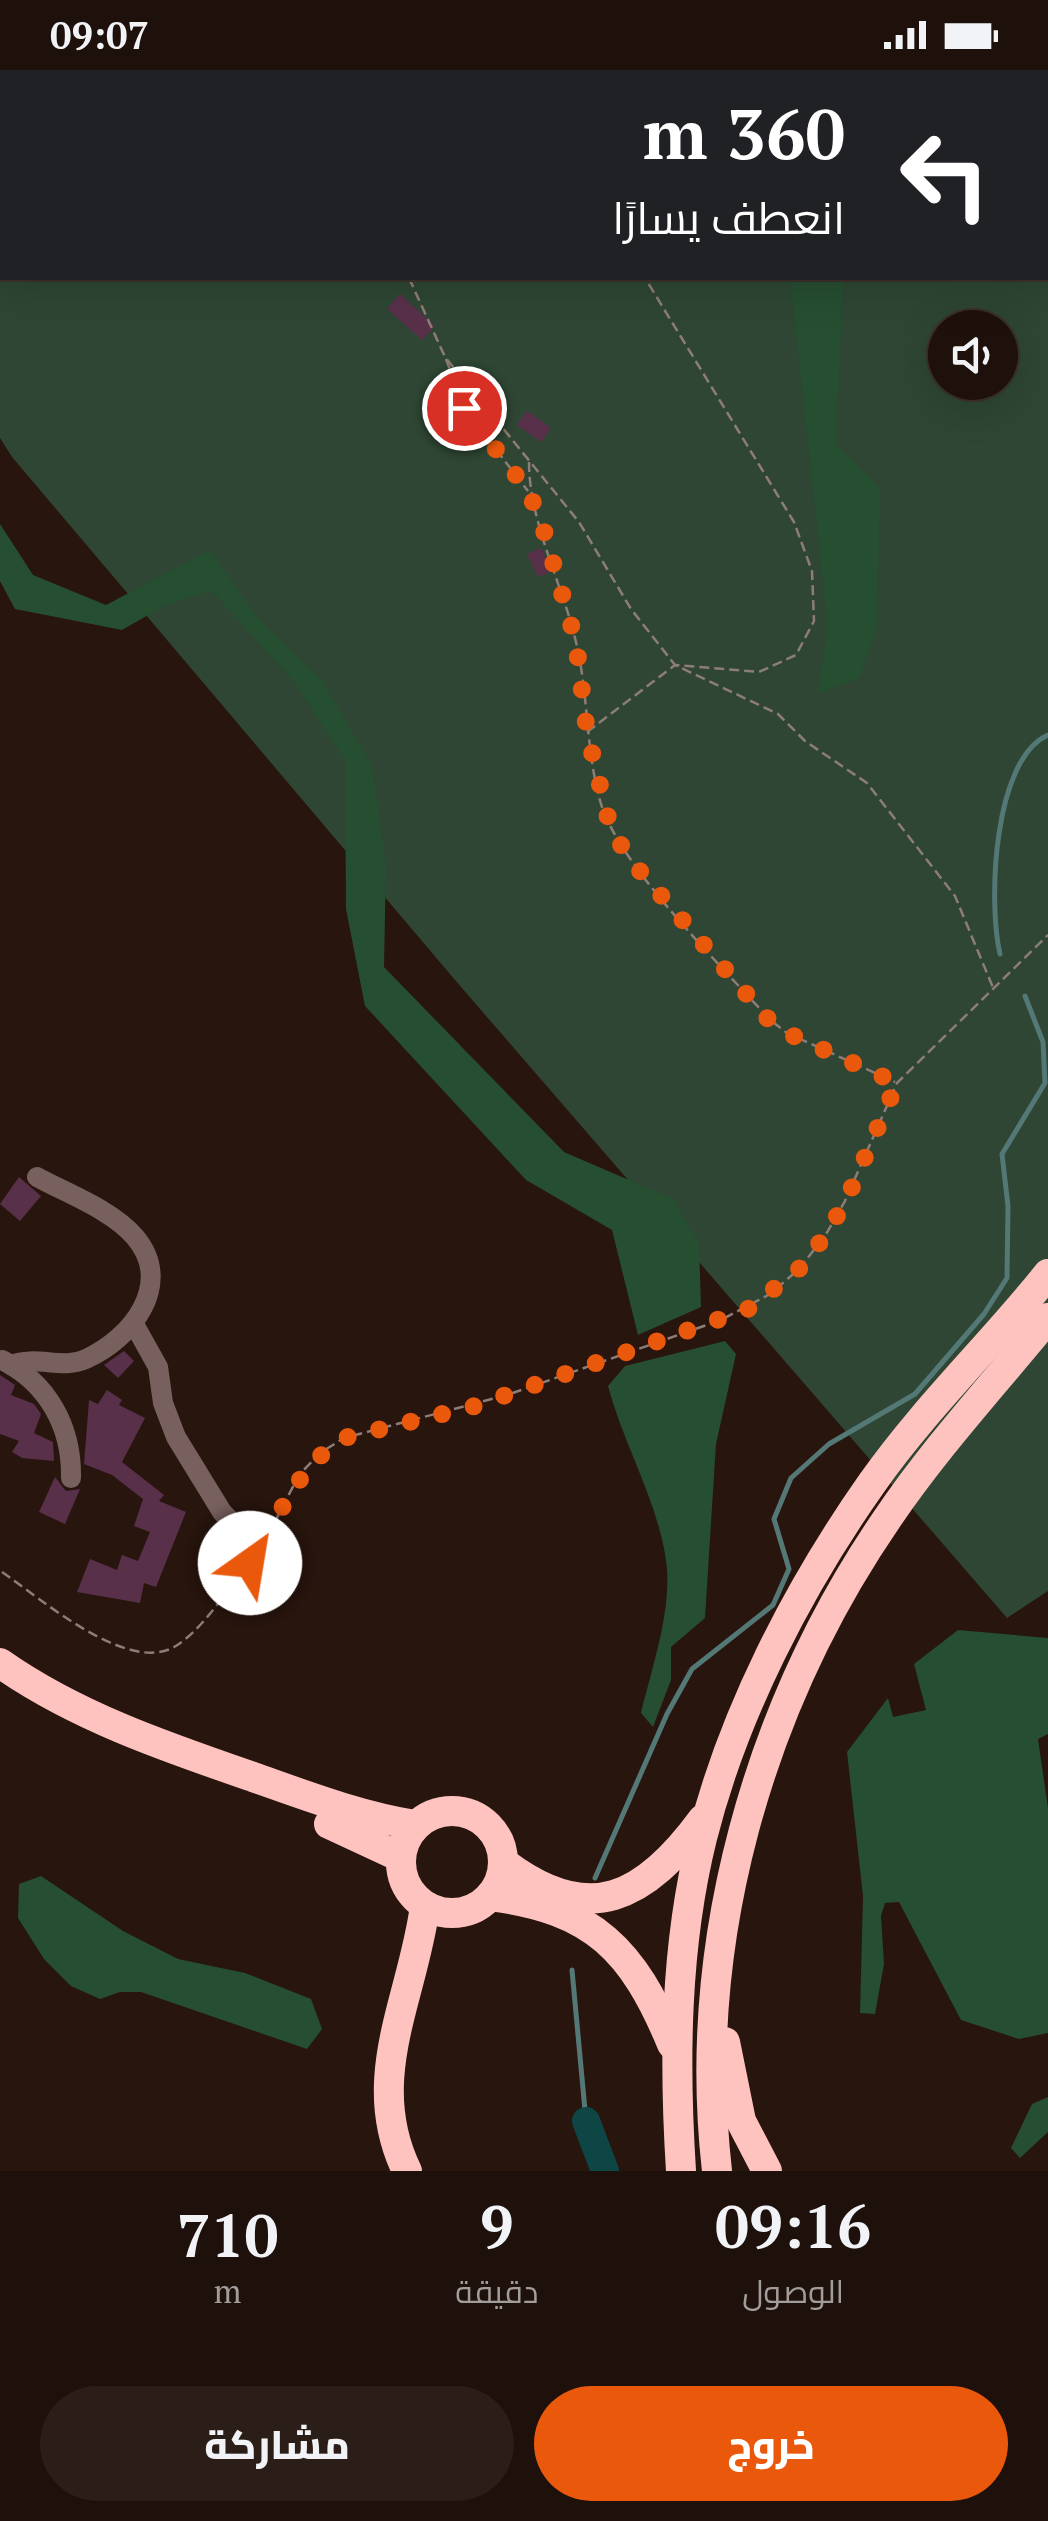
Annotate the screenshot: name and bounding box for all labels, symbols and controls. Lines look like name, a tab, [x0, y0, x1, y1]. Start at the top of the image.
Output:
text: 09:07	[50, 10, 149, 60]
text: 360 m	[643, 86, 845, 179]
icon: left	[880, 110, 1010, 240]
text: انعطف يسارًا	[612, 187, 845, 247]
map controls	[928, 310, 1018, 400]
button: sound	[928, 310, 1018, 400]
pin	[422, 366, 507, 451]
icon: arrive	[437, 381, 492, 436]
position arrow	[198, 1511, 302, 1615]
text: 9	[480, 2186, 514, 2265]
text: 09:16	[715, 2186, 871, 2265]
text: 710	[177, 2195, 278, 2274]
text: m	[214, 2270, 241, 2312]
text: دقيقة	[455, 2270, 538, 2312]
text: الوصول	[742, 2270, 844, 2312]
button: مشاركة	[40, 2386, 514, 2501]
button: خروج	[534, 2386, 1008, 2501]

